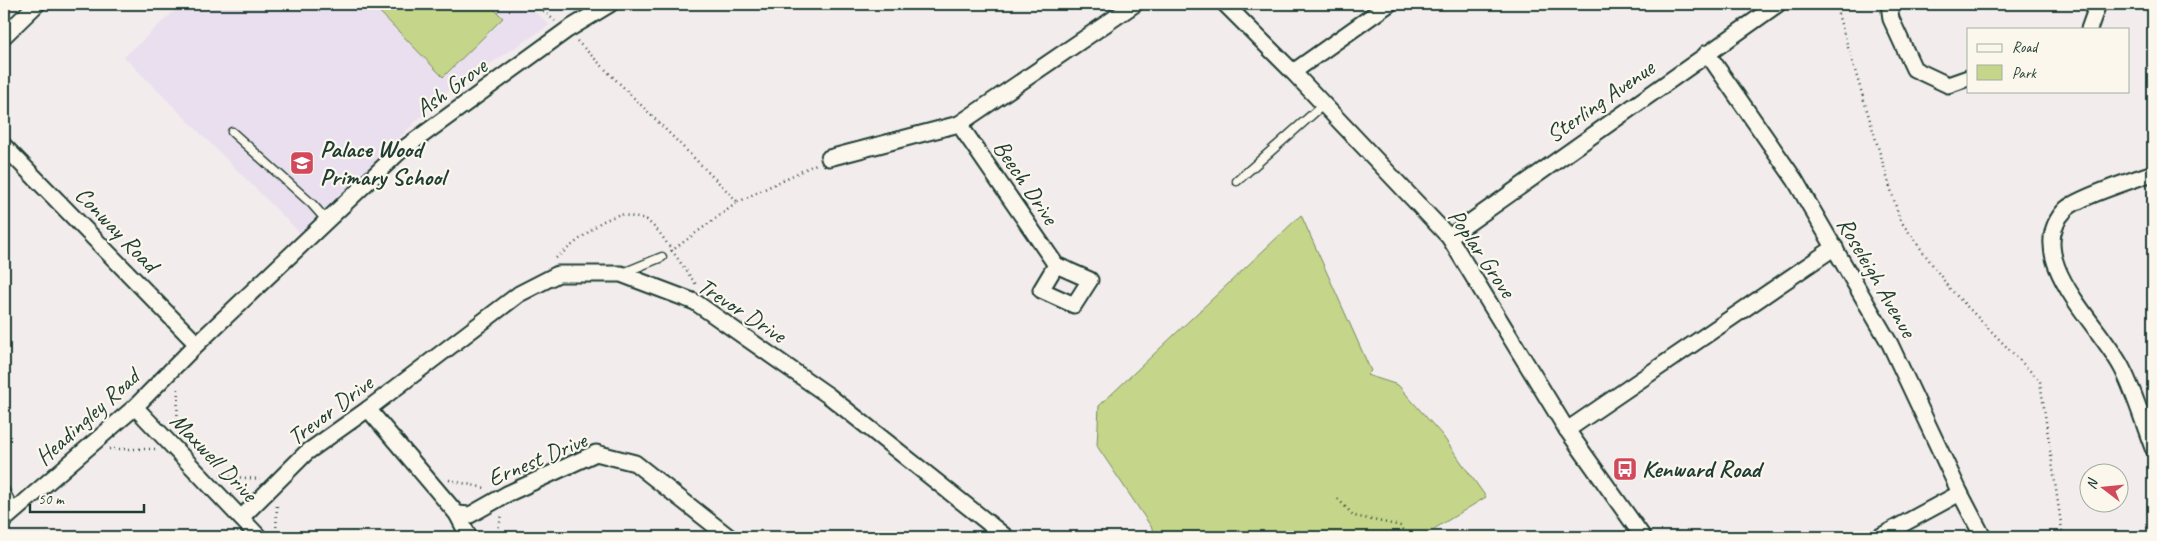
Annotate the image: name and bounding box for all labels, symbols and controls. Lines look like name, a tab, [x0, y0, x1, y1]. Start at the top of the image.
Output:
legend	[1967, 28, 2130, 92]
text: Road	[2012, 38, 2039, 57]
street label: Ash Grove	[409, 50, 495, 123]
street label: Sterling Avenue	[1540, 52, 1662, 149]
text: Park	[2012, 64, 2037, 83]
place label: Palace Wood Primary School	[320, 134, 450, 192]
street label: Beech Drive	[987, 134, 1067, 232]
school or university icon: Palace Wood Primary School	[289, 150, 315, 176]
street label: Conway Road	[69, 180, 168, 281]
street label: Poplar Grove	[1441, 203, 1524, 305]
street label: Roseleigh Avenue	[1830, 211, 1925, 345]
street label: Trevor Drive	[692, 270, 794, 351]
street label: Headingley Road	[29, 360, 148, 472]
street label: Trevor Drive	[281, 367, 380, 452]
street label: Maxwell Drive	[164, 406, 266, 510]
street label: Ernest Drive	[483, 424, 593, 493]
place label: Kenward Road	[1642, 454, 1765, 484]
bus stop icon: Kenward Road	[1612, 456, 1638, 482]
north arrow	[2080, 464, 2130, 514]
text: N	[2083, 476, 2102, 491]
scale bar	[30, 481, 144, 513]
text: 50 m	[38, 490, 65, 509]

